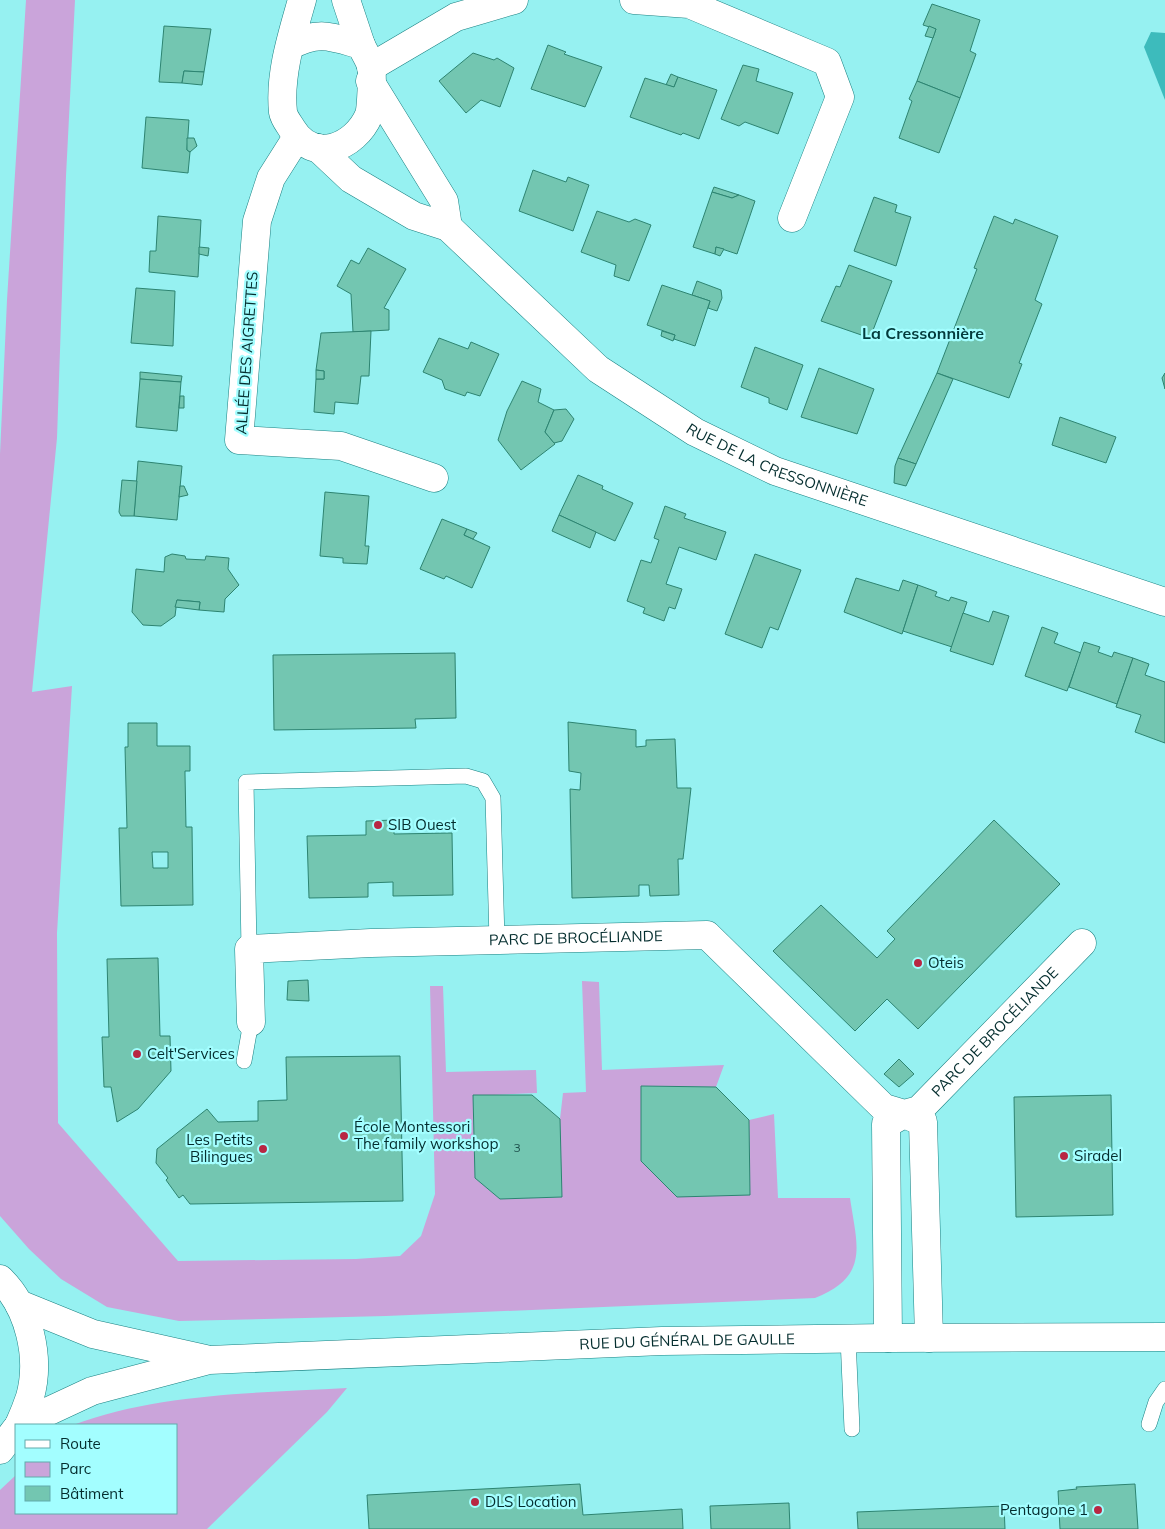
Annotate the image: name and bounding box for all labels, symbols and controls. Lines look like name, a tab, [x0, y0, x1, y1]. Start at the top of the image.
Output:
street label: ALLÉE DES AIGRETTES	[231, 271, 262, 435]
district label: La Cressonnière	[862, 323, 984, 343]
street label: RUE DE LA CRESSONNIÈRE	[683, 419, 870, 511]
place label: SIB Ouest	[388, 815, 456, 834]
marker: SIB Ouest	[372, 819, 384, 831]
street label: PARC DE BROCÉLIANDE	[489, 926, 663, 949]
place label: Oteis	[928, 953, 964, 972]
marker: Oteis	[912, 957, 924, 969]
street label: PARC DE BROCÉLIANDE	[927, 963, 1062, 1101]
place label: Celt'Services	[147, 1044, 235, 1063]
marker: Celt'Services	[131, 1048, 143, 1060]
place label: École Montessori The family workshop	[354, 1117, 498, 1153]
place label: Les Petits Bilingues	[186, 1130, 253, 1166]
marker: École Montessori The family workshop	[338, 1130, 350, 1142]
house number: 3	[513, 1140, 521, 1155]
marker: Les Petits Bilingues	[257, 1143, 269, 1155]
place label: Siradel	[1074, 1146, 1122, 1165]
marker: Siradel	[1058, 1150, 1070, 1162]
street label: RUE DU GÉNÉRAL DE GAULLE	[579, 1329, 795, 1353]
legend	[15, 1424, 178, 1514]
text: Route	[60, 1434, 101, 1453]
text: Parc	[60, 1459, 91, 1478]
text: Bâtiment	[60, 1484, 123, 1503]
place label: DLS Location	[485, 1492, 577, 1511]
marker: DLS Location	[469, 1496, 481, 1508]
place label: Pentagone 1	[1000, 1500, 1088, 1519]
marker: Pentagone 1	[1092, 1504, 1104, 1516]

